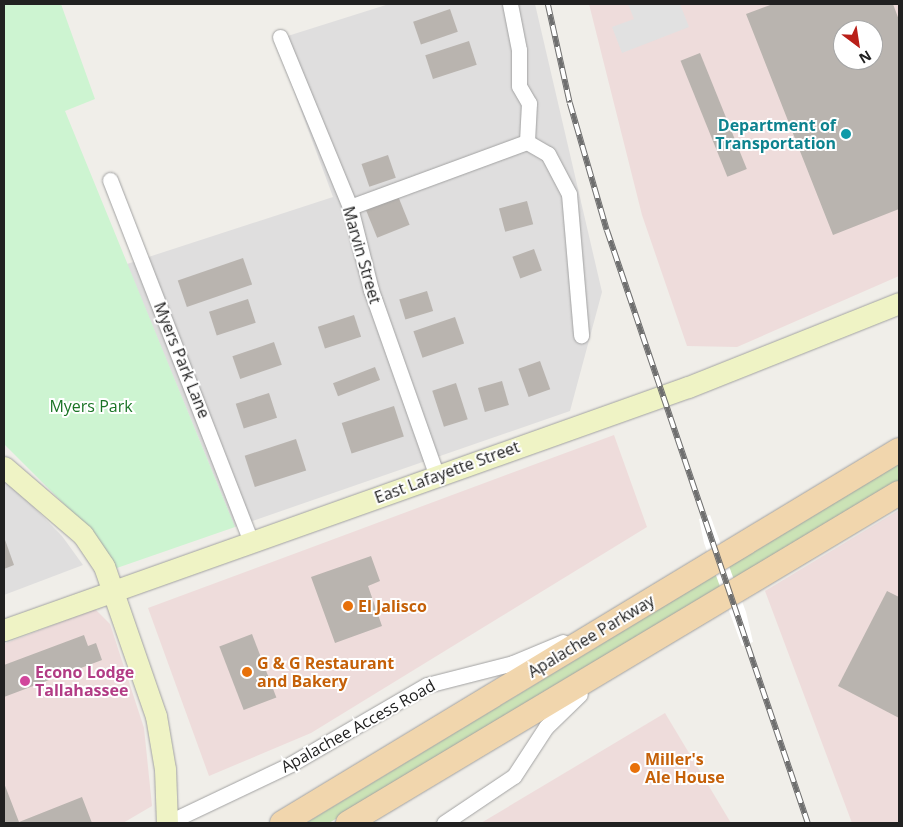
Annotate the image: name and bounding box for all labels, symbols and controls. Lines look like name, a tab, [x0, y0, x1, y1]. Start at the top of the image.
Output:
north arrow	[833, 20, 883, 70]
text: N	[856, 46, 875, 69]
place label: Department of Transportation	[715, 115, 836, 153]
marker: Department of Transportation	[840, 128, 852, 140]
street label: Marvin Street	[339, 204, 385, 306]
street label: Myers Park Lane	[150, 299, 214, 421]
park label: Myers Park	[49, 396, 133, 416]
street label: East Lafayette Street	[372, 437, 522, 507]
street label: Apalachee Parkway	[524, 591, 658, 681]
place label: El Jalisco	[358, 596, 427, 616]
marker: El Jalisco	[342, 600, 354, 612]
place label: G & G Restaurant and Bakery	[257, 653, 394, 691]
place label: Econo Lodge Tallahassee	[35, 662, 134, 700]
marker: G & G Restaurant and Bakery	[241, 666, 253, 678]
marker: Econo Lodge Tallahassee	[19, 675, 31, 687]
street label: Apalachee Access Road	[278, 676, 438, 776]
place label: Miller's Ale House	[645, 749, 725, 787]
marker: Miller's Ale House	[629, 762, 641, 774]

